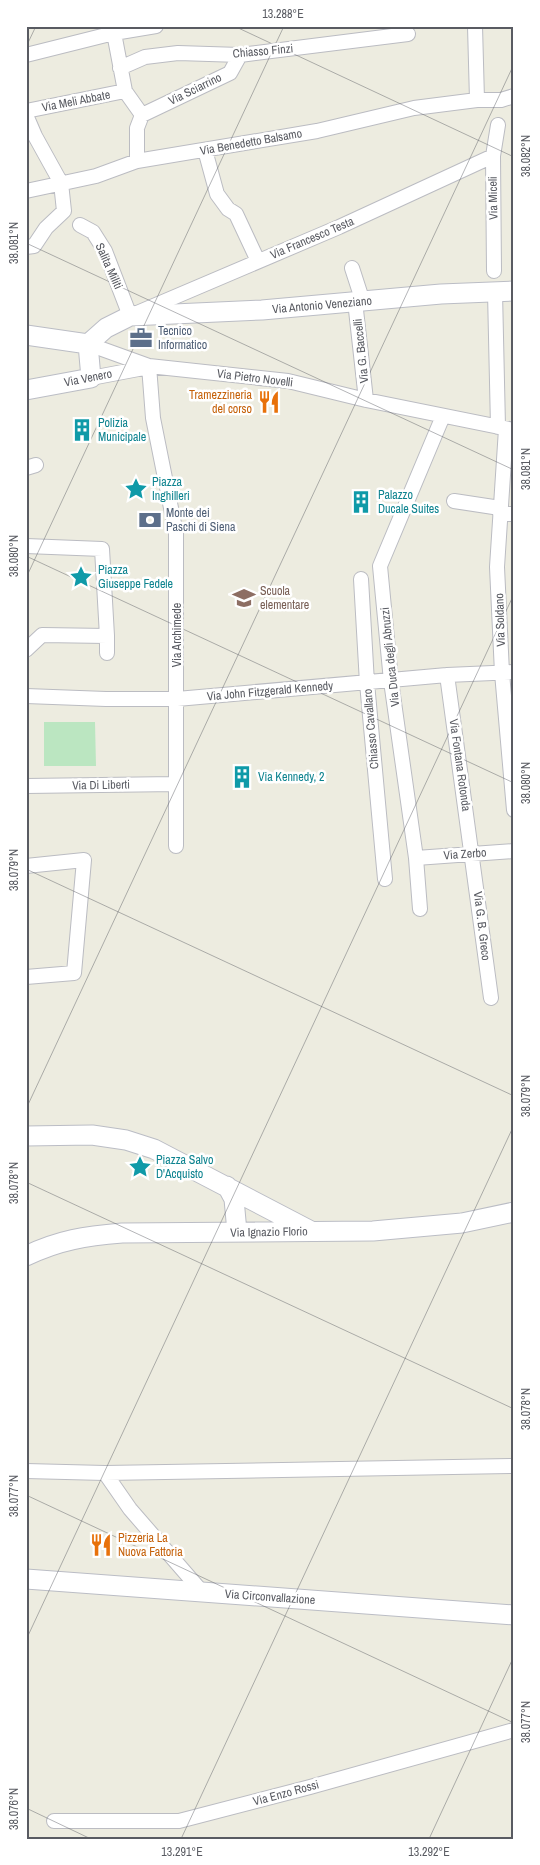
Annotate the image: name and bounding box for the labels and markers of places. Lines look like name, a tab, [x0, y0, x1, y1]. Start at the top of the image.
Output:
place label: Tecnico Informatico	[158, 323, 207, 353]
office icon: Tecnico Informatico	[128, 325, 154, 351]
place label: Tramezzineria del corso	[189, 387, 253, 417]
restaurant icon: Tramezzineria del corso	[256, 389, 282, 415]
place label: Polizia Municipale	[98, 415, 146, 445]
building icon: Polizia Municipale	[69, 417, 95, 443]
place label: Piazza Inghilleri	[152, 474, 190, 504]
place icon: Piazza Inghilleri	[123, 476, 149, 502]
place label: Palazzo Ducale Suites	[378, 487, 439, 517]
building icon: Palazzo Ducale Suites	[348, 489, 374, 515]
place label: Monte dei Paschi di Siena	[166, 505, 236, 535]
bank icon: Monte dei Paschi di Siena	[137, 507, 163, 533]
place label: Piazza Giuseppe Fedele	[98, 562, 173, 592]
place icon: Piazza Giuseppe Fedele	[68, 564, 94, 590]
place label: Scuola elementare	[260, 583, 309, 613]
school or university icon: Scuola elementare	[231, 585, 257, 611]
building icon: Via Kennedy, 2	[229, 764, 255, 790]
place label: Via Kennedy, 2	[258, 769, 324, 785]
place label: Piazza Salvo D'Acquisto	[156, 1152, 213, 1182]
place icon: Piazza Salvo D'Acquisto	[127, 1154, 153, 1180]
place label: Pizzeria La Nuova Fattoria	[118, 1530, 183, 1560]
restaurant icon: Pizzeria La Nuova Fattoria	[88, 1532, 114, 1558]

